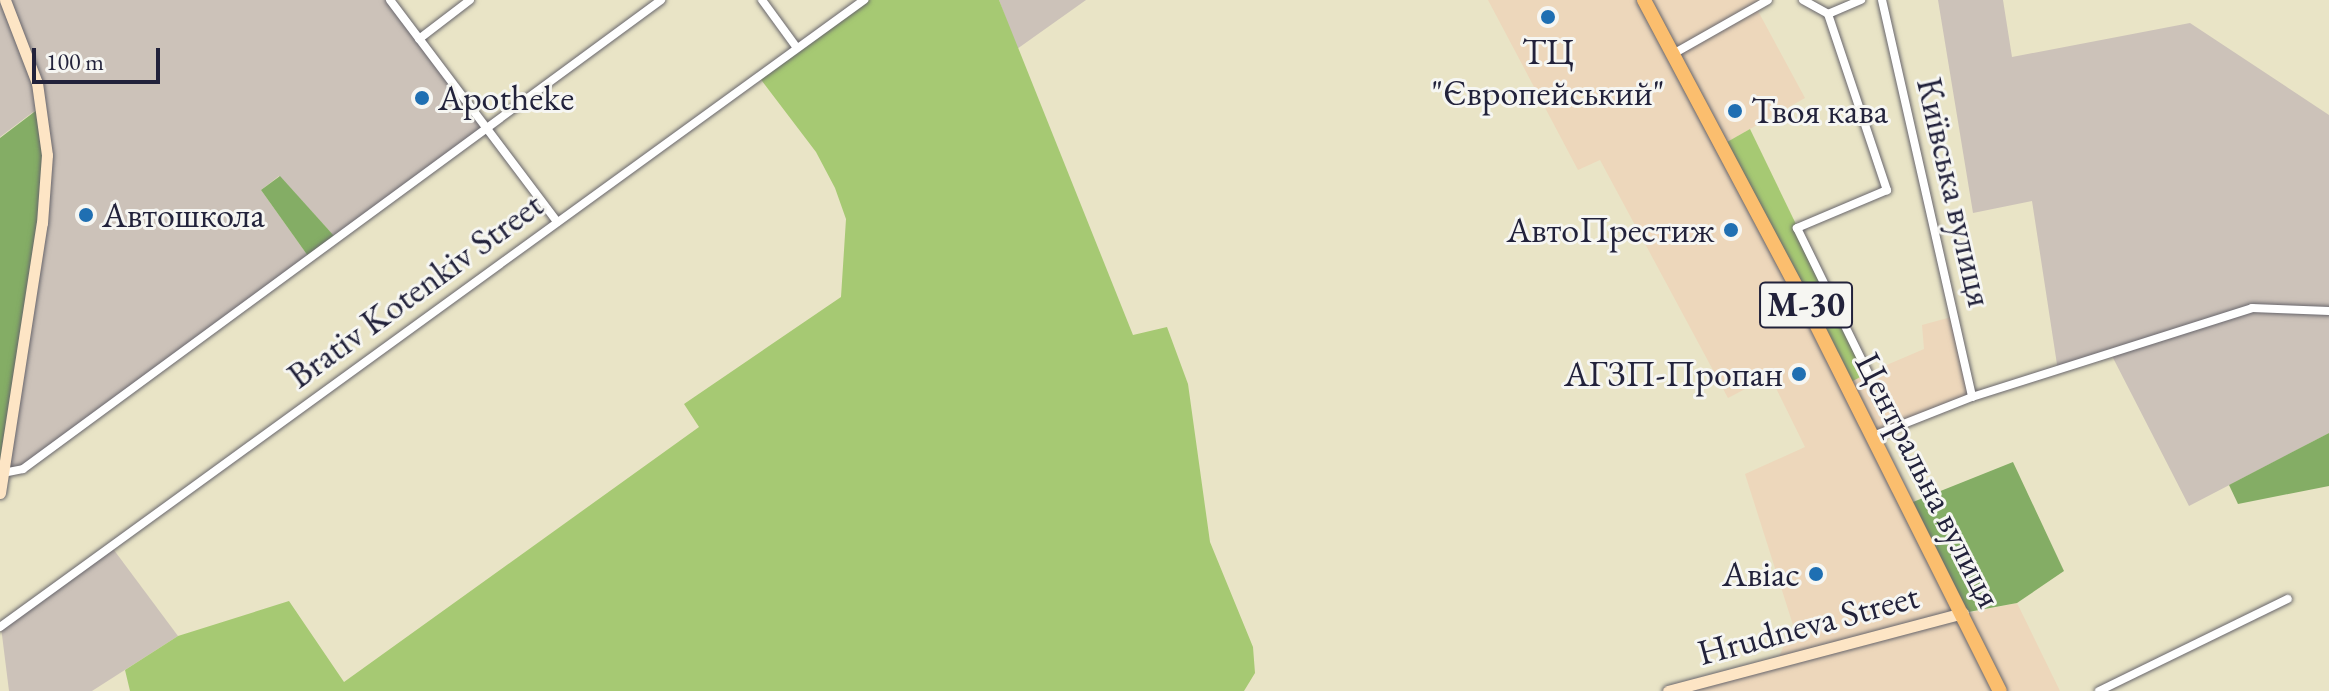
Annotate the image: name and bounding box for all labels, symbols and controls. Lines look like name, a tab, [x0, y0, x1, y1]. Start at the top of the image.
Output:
marker: ТЦ "Європейський"	[1539, 8, 1557, 26]
place label: ТЦ "Європейський"	[1431, 29, 1665, 114]
scale bar	[36, 32, 164, 82]
text: 100 m	[46, 46, 104, 77]
street label: Київська вулиця	[1908, 73, 2002, 311]
place label: Apotheke	[438, 76, 574, 120]
marker: Apotheke	[413, 89, 431, 107]
place label: Твоя кава	[1751, 89, 1888, 133]
marker: Твоя кава	[1726, 102, 1744, 120]
street label: Brativ Kotenkiv Street	[279, 183, 551, 397]
place label: Автошкола	[102, 193, 265, 237]
marker: Автошкола	[77, 206, 95, 224]
place label: АвтоПрестиж	[1506, 208, 1715, 252]
marker: АвтоПрестиж	[1722, 221, 1740, 239]
road number: М-30	[1758, 275, 1854, 335]
street label: Центральна вулиця	[1846, 345, 2012, 615]
place label: АГЗП-Пропан	[1564, 352, 1783, 396]
marker: АГЗП-Пропан	[1790, 365, 1808, 383]
place label: Авіас	[1722, 552, 1800, 596]
marker: Авіас	[1807, 565, 1825, 583]
street label: Hrudneva Street	[1693, 574, 1923, 674]

